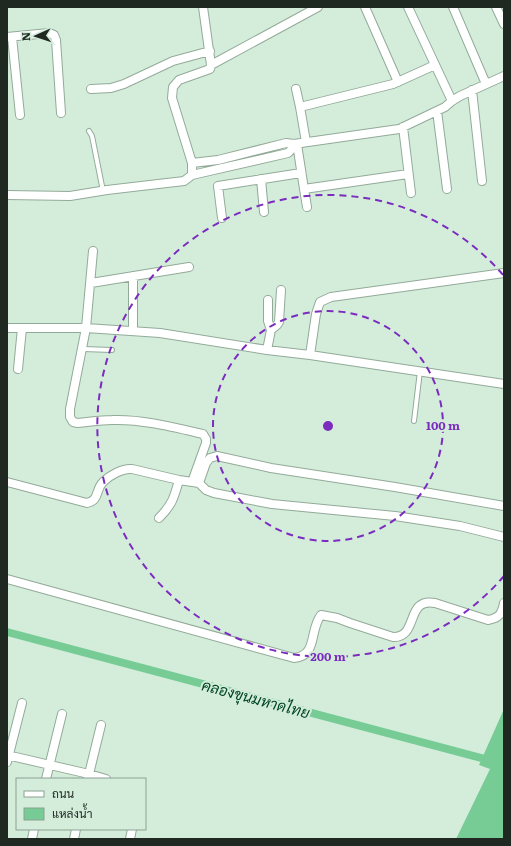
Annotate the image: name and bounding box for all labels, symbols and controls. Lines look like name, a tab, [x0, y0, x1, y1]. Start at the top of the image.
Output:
north arrow	[16, 16, 56, 56]
text: N	[17, 32, 33, 42]
text: 100 m	[426, 416, 460, 434]
centre of rings	[321, 419, 335, 433]
text: 200 m	[310, 647, 346, 665]
water label: คลองขุนมหาดไทย	[199, 673, 313, 725]
legend	[16, 778, 146, 830]
text: ถนน	[52, 784, 75, 802]
text: แหล่งน้ำ	[52, 803, 92, 822]

